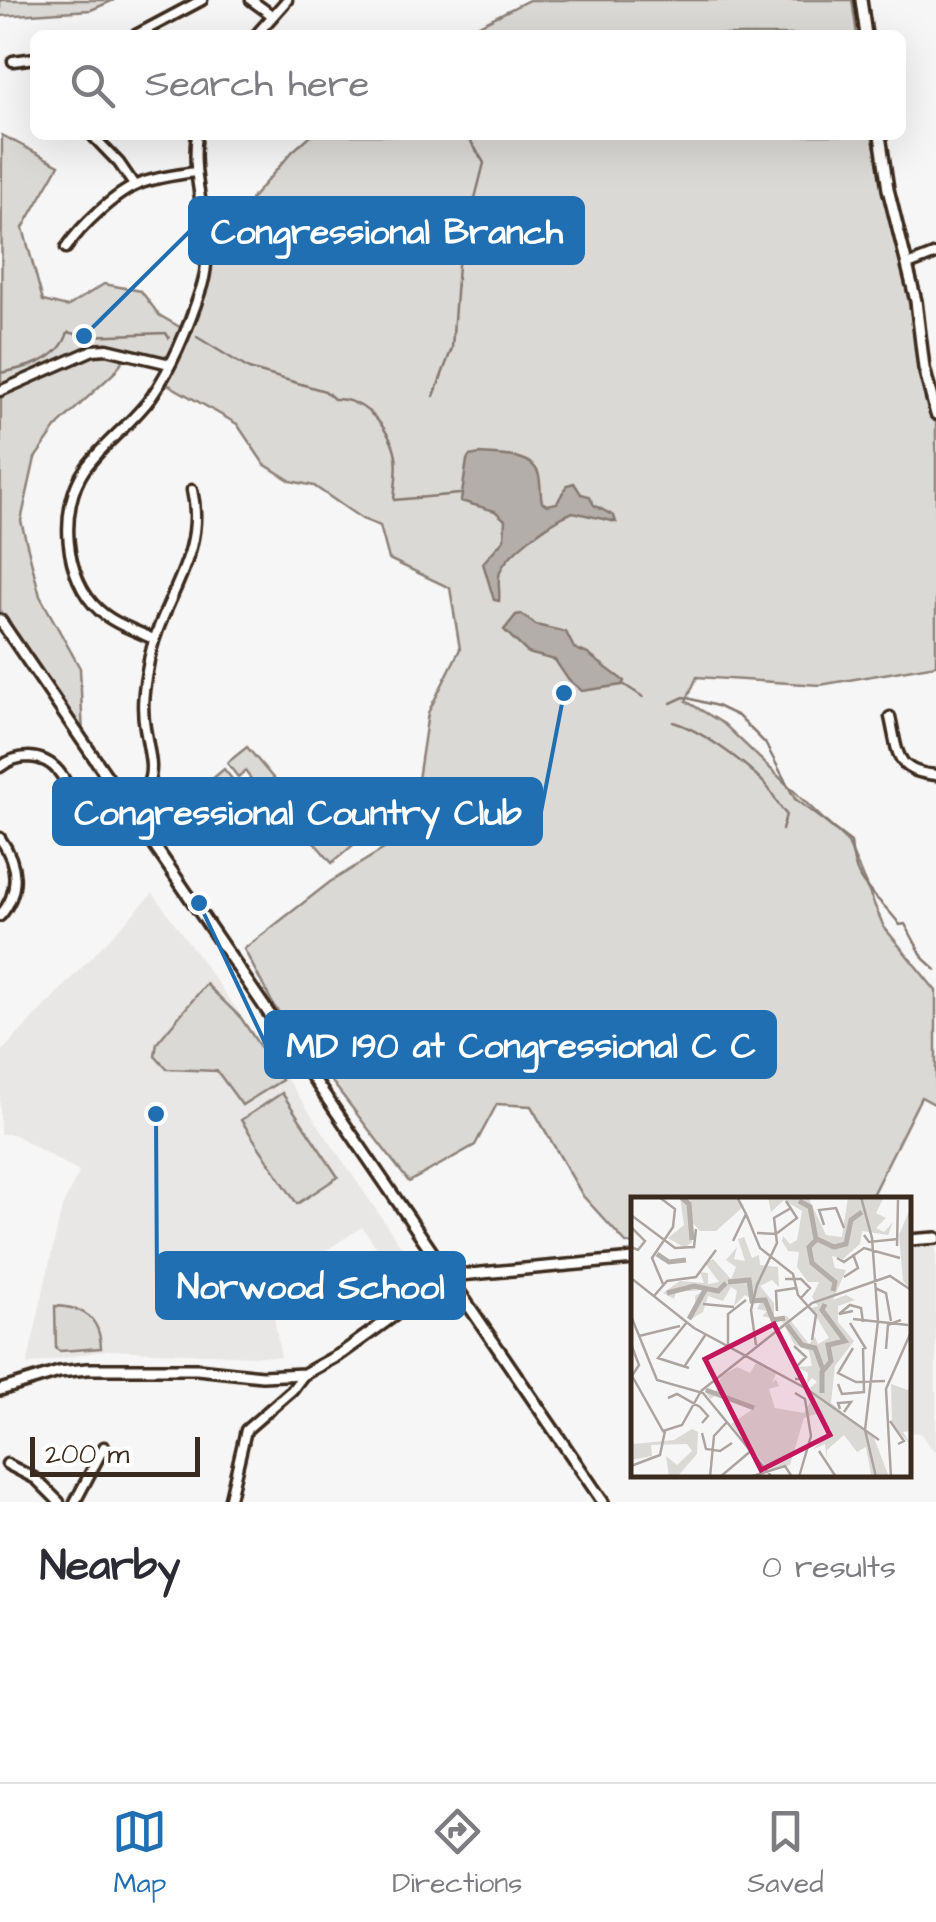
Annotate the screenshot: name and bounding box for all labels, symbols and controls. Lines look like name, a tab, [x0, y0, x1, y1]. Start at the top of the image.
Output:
search box	[30, 30, 906, 140]
icon: search	[65, 58, 120, 113]
text: Search here	[145, 59, 369, 111]
callout: Congressional Branch	[190, 198, 583, 263]
text: Congressional Branch	[211, 208, 564, 259]
callout: Congressional Country Club	[54, 779, 541, 844]
text: Congressional Country Club	[74, 789, 522, 840]
callout: MD 190 at Congressional C C	[266, 1012, 775, 1077]
text: MD 190 at Congressional C C	[287, 1022, 756, 1073]
inset map	[631, 1197, 911, 1477]
callout: Norwood School	[157, 1253, 464, 1318]
text: Norwood School	[177, 1263, 445, 1312]
scale bar	[30, 1432, 200, 1476]
text: 200 m	[45, 1435, 129, 1474]
text: Nearby	[40, 1538, 180, 1596]
text: 0 results	[762, 1545, 896, 1590]
tab: Map	[112, 1804, 167, 1903]
tab: Directions	[392, 1804, 522, 1903]
tab: Saved	[747, 1804, 824, 1903]

